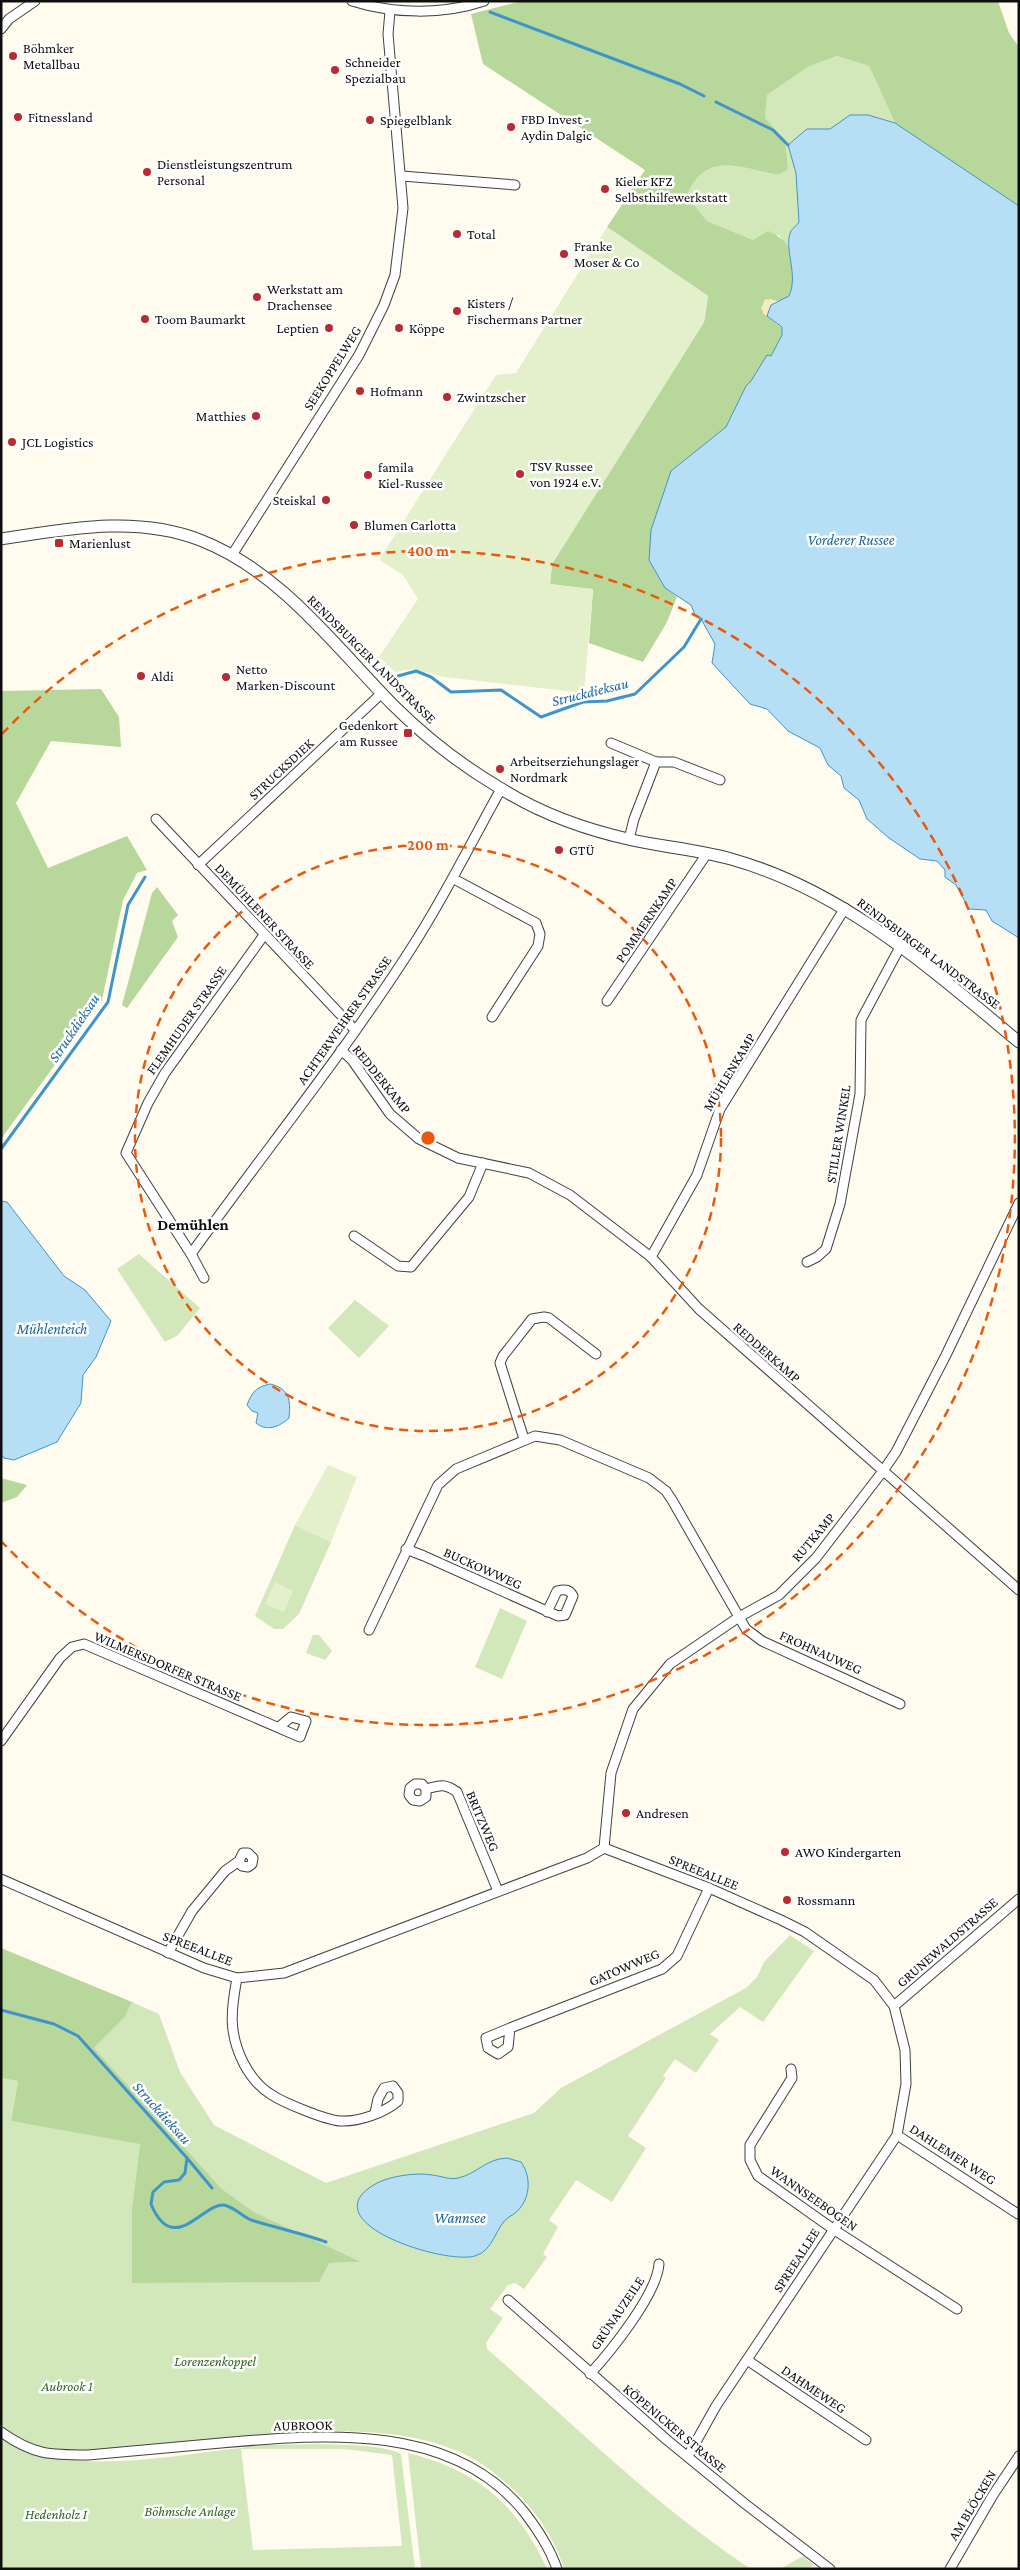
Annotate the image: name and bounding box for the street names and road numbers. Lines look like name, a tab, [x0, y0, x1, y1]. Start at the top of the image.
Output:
street label: SEEKOPPELWEG	[300, 323, 364, 413]
street label: RENDSBURGER LANDSTRASSE	[304, 591, 440, 727]
street label: STRUCKSDIEK	[245, 734, 317, 803]
street label: DEMÜHLENER STRASSE	[212, 860, 318, 972]
street label: POMMERNKAMP	[612, 875, 680, 965]
street label: RENDSBURGER LANDSTRASSE	[854, 894, 1004, 1012]
street label: ACHTERWEHRER STRASSE	[293, 952, 395, 1087]
street label: FLEMHUDER STRASSE	[143, 962, 230, 1077]
street label: MÜHLENKAMP	[699, 1030, 759, 1114]
street label: REDDERKAMP	[349, 1041, 415, 1117]
street label: STILLER WINKEL	[822, 1084, 854, 1184]
street label: REDDERKAMP	[730, 1318, 804, 1386]
street label: RUTKAMP	[788, 1509, 838, 1565]
street label: BUCKOWWEG	[441, 1544, 525, 1592]
street label: FROHNAUWEG	[777, 1627, 865, 1677]
street label: WILMERSDORFER STRASSE	[92, 1628, 245, 1705]
street label: BRITZWEG	[463, 1789, 503, 1854]
street label: SPREEALLEE	[667, 1851, 742, 1893]
street label: GRUNEWALDSTRASSE	[893, 1893, 1001, 1990]
street label: SPREEALLEE	[161, 1927, 236, 1969]
street label: GATOWWEG	[586, 1945, 662, 1989]
street label: DAHLEMER WEG	[907, 2120, 999, 2188]
street label: WANNSEEBOGEN	[767, 2162, 861, 2234]
street label: SPREEALLEE	[769, 2224, 823, 2295]
street label: GRÜNAUZEILE	[587, 2273, 648, 2353]
street label: DAHMEWEG	[779, 2361, 850, 2417]
street label: KÖPENICKER STRASSE	[620, 2380, 730, 2476]
street label: AUBROOK	[273, 2416, 334, 2434]
street label: AM BLÖCKEN	[945, 2467, 999, 2543]

